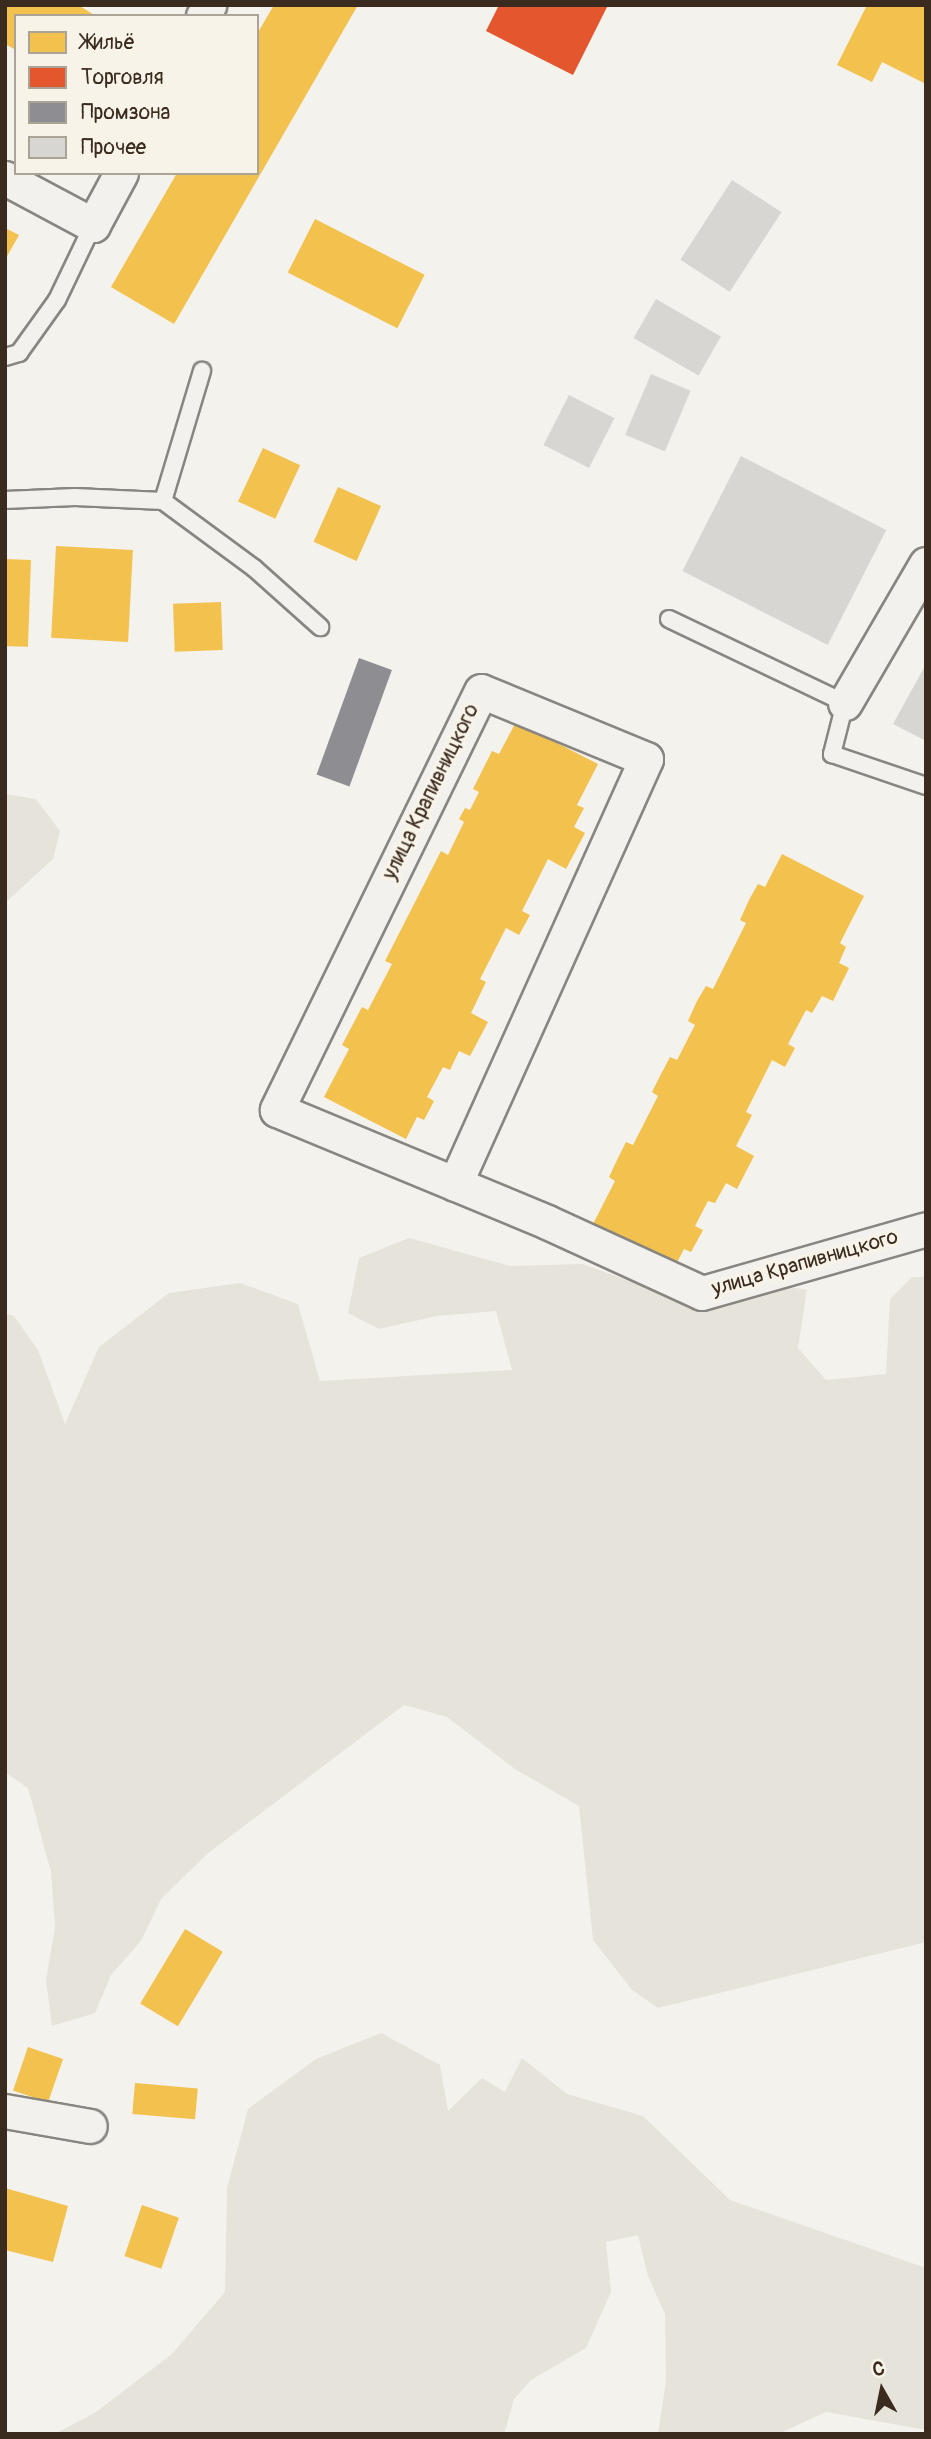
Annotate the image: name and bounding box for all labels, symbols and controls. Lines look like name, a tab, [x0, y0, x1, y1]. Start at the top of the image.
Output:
legend	[14, 14, 259, 175]
text: Жильё	[81, 29, 135, 56]
text: Торговля	[81, 64, 164, 91]
text: Промзона	[81, 99, 170, 126]
text: Прочее	[81, 134, 146, 161]
street label: улица Крапивницкого	[377, 700, 485, 884]
street label: улица Крапивницкого	[709, 1224, 901, 1302]
north arrow	[847, 2355, 917, 2425]
text: С	[871, 2356, 886, 2382]

